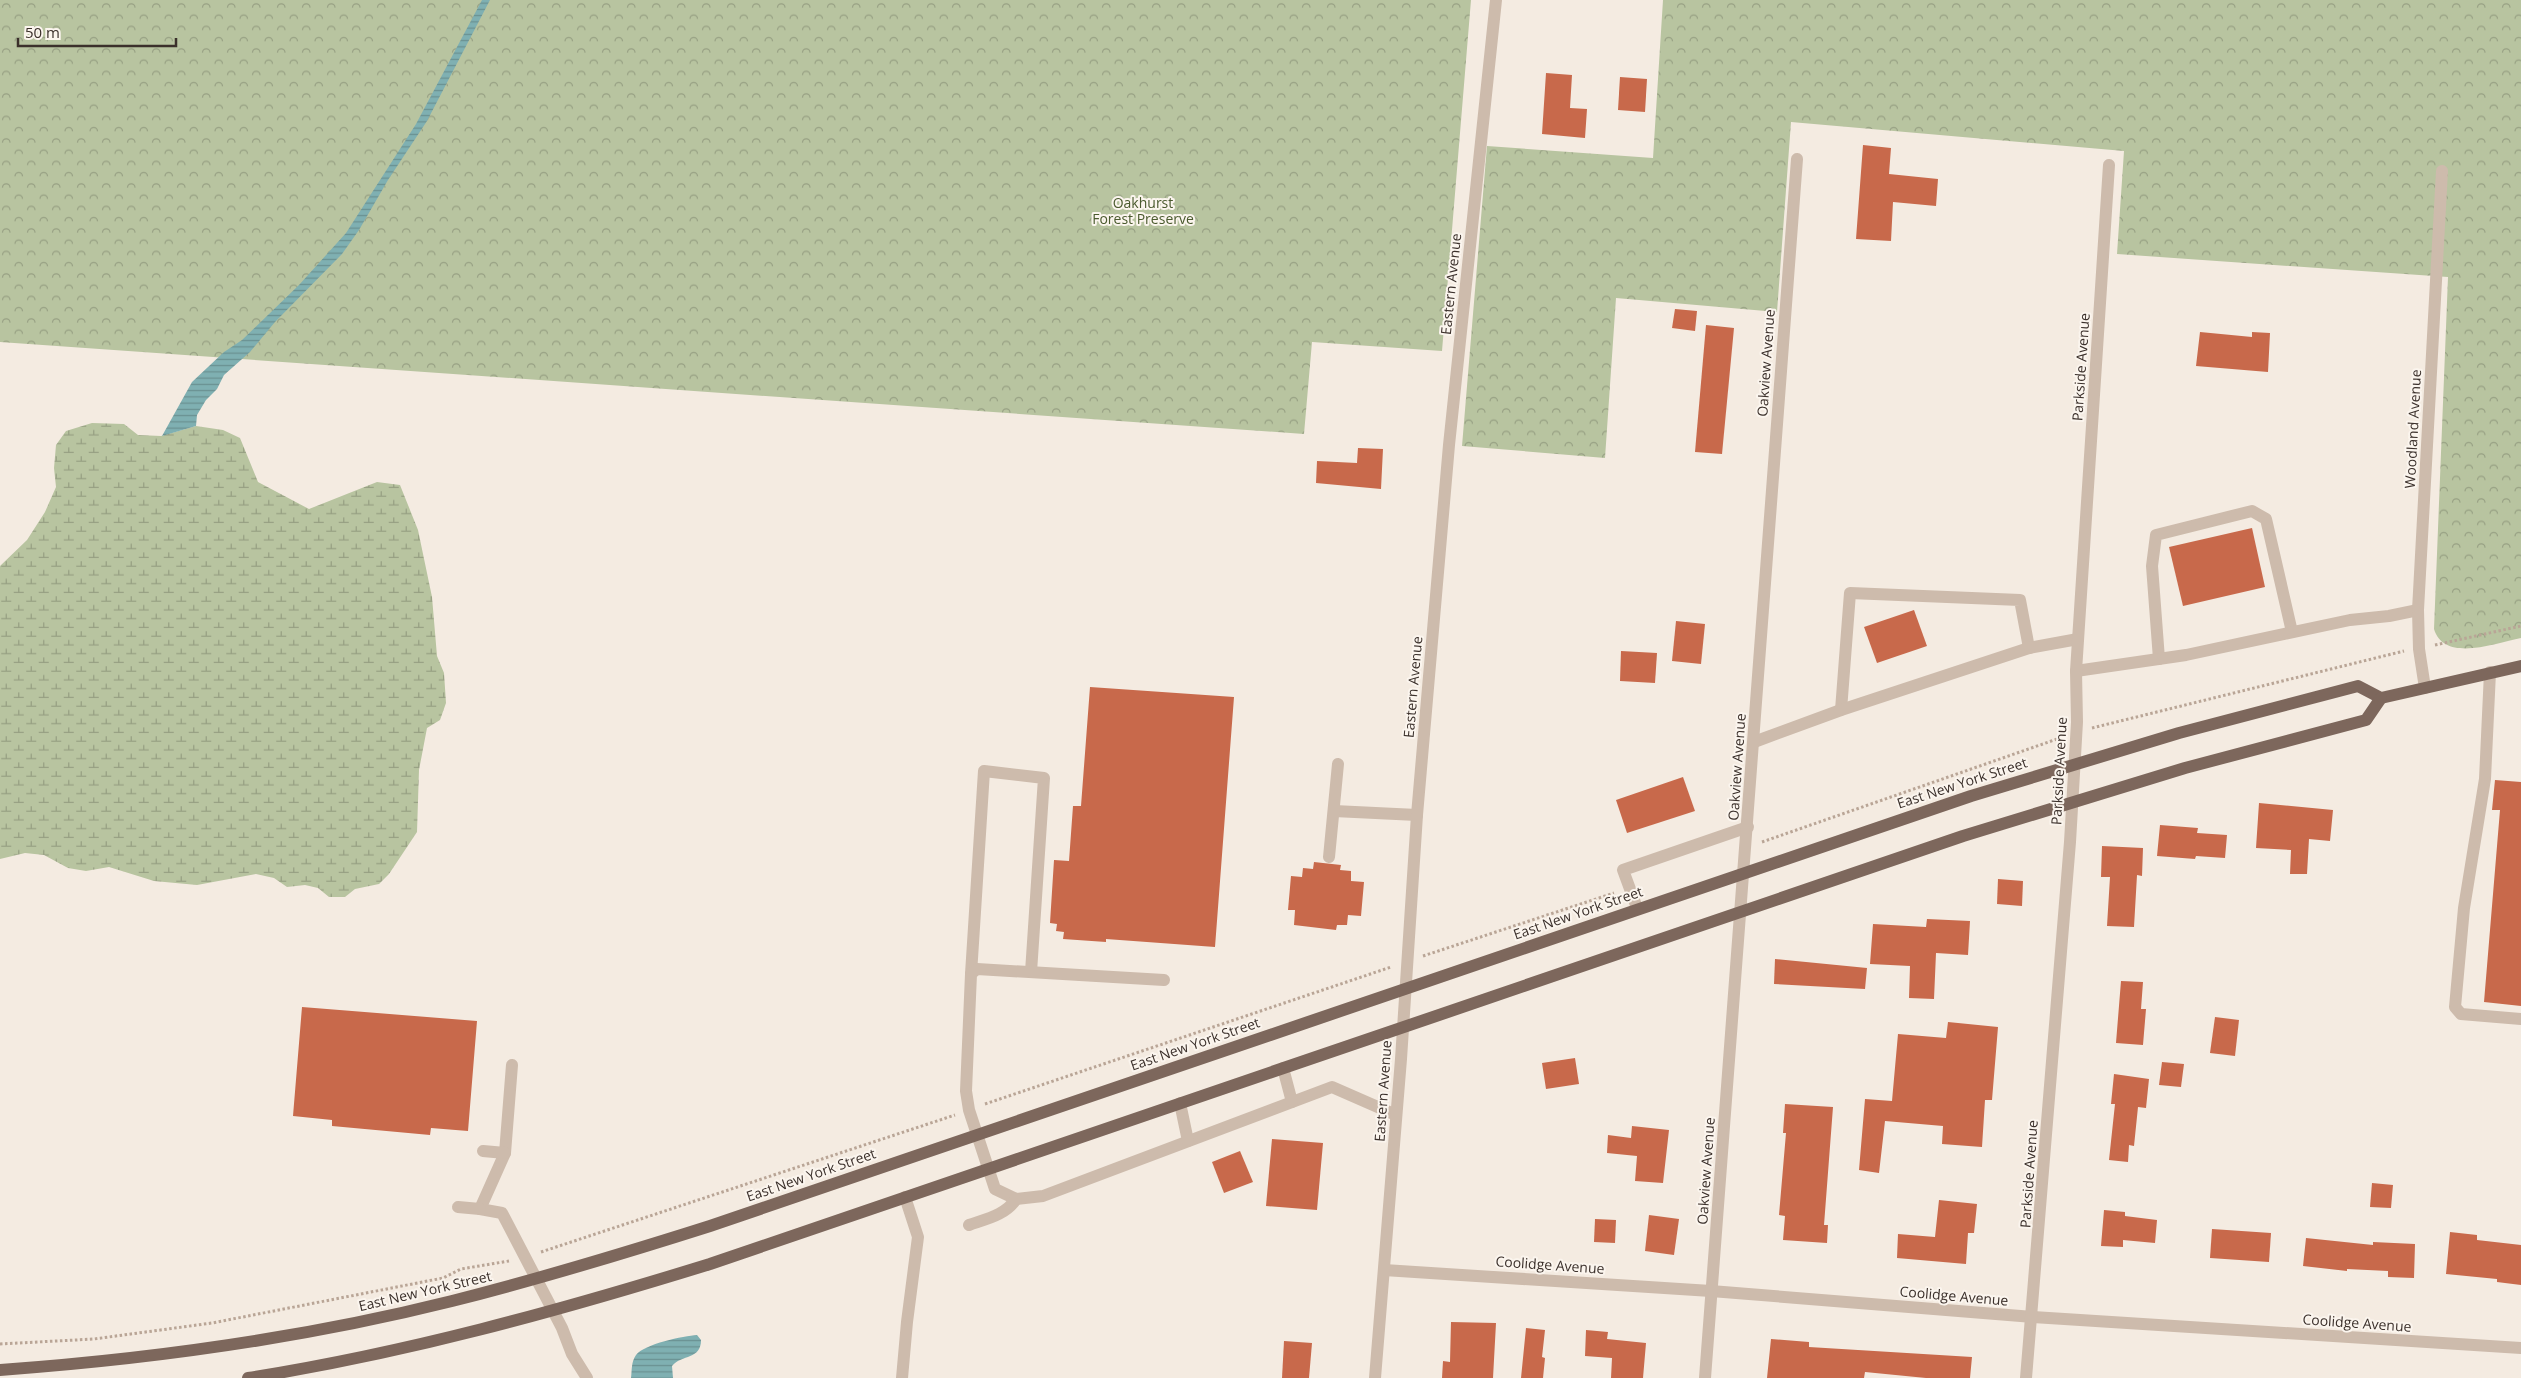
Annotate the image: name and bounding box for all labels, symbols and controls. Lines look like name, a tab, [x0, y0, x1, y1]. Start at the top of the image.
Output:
scale bar	[18, 15, 175, 47]
text: 50 m	[25, 22, 60, 42]
park label: Oakhurst Forest Preserve	[1092, 193, 1194, 228]
street label: Eastern Avenue	[1436, 232, 1465, 336]
street label: Oakview Avenue	[1752, 308, 1779, 417]
street label: Parkside Avenue	[2067, 312, 2094, 422]
street label: Woodland Avenue	[2400, 369, 2425, 489]
street label: Eastern Avenue	[1399, 635, 1426, 738]
street label: Oakview Avenue	[1723, 712, 1750, 821]
street label: Parkside Avenue	[2046, 716, 2071, 826]
street label: East New York Street	[1894, 753, 2029, 813]
street label: East New York Street	[1511, 881, 1645, 944]
street label: East New York Street	[1128, 1012, 1262, 1075]
street label: Eastern Avenue	[1369, 1039, 1396, 1142]
street label: Oakview Avenue	[1692, 1116, 1719, 1225]
street label: Parkside Avenue	[2015, 1119, 2042, 1229]
street label: East New York Street	[744, 1143, 878, 1206]
street label: Coolidge Avenue	[1495, 1251, 1605, 1278]
street label: East New York Street	[357, 1266, 493, 1315]
street label: Coolidge Avenue	[1899, 1281, 2009, 1310]
street label: Coolidge Avenue	[2302, 1309, 2412, 1336]

